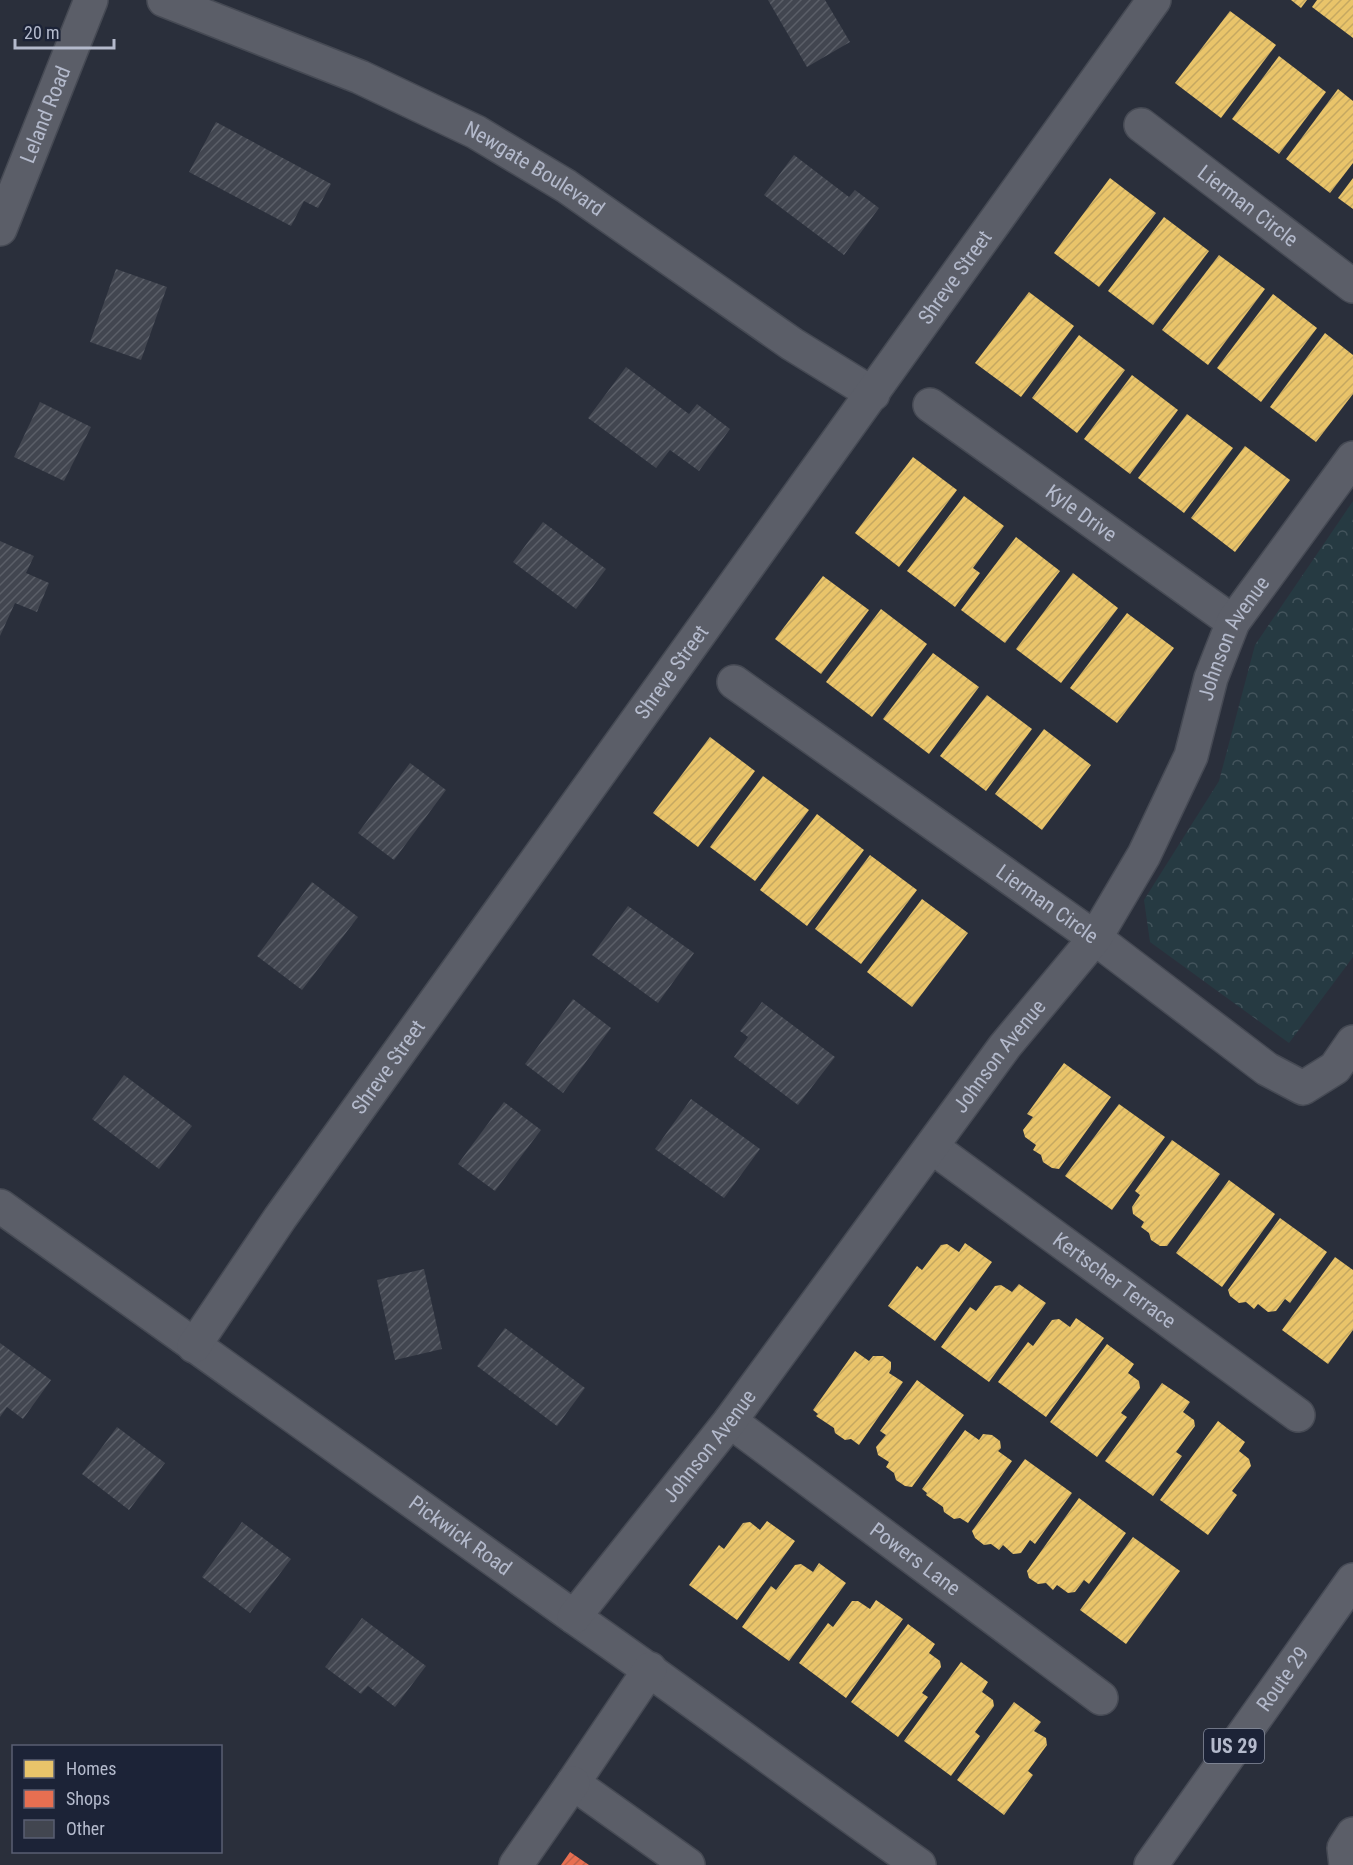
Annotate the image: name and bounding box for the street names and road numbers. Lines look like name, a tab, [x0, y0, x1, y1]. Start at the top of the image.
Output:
street label: Leland Road	[15, 63, 75, 167]
street label: Newgate Boulevard	[461, 116, 609, 221]
street label: Lierman Circle	[1193, 160, 1303, 252]
street label: Shreve Street	[913, 226, 997, 329]
street label: Kyle Drive	[1041, 480, 1121, 547]
street label: Johnson Avenue	[1194, 572, 1274, 703]
street label: Shreve Street	[630, 621, 713, 724]
street label: Lierman Circle	[992, 860, 1103, 949]
street label: Johnson Avenue	[948, 995, 1051, 1117]
street label: Shreve Street	[347, 1015, 430, 1119]
street label: Kertscher Terrace	[1048, 1228, 1180, 1333]
street label: Johnson Avenue	[658, 1385, 761, 1507]
street label: Pickwick Road	[404, 1491, 516, 1580]
street label: Powers Lane	[865, 1518, 965, 1601]
street label: Route 29	[1252, 1642, 1314, 1716]
road number: US 29	[1204, 1729, 1264, 1763]

